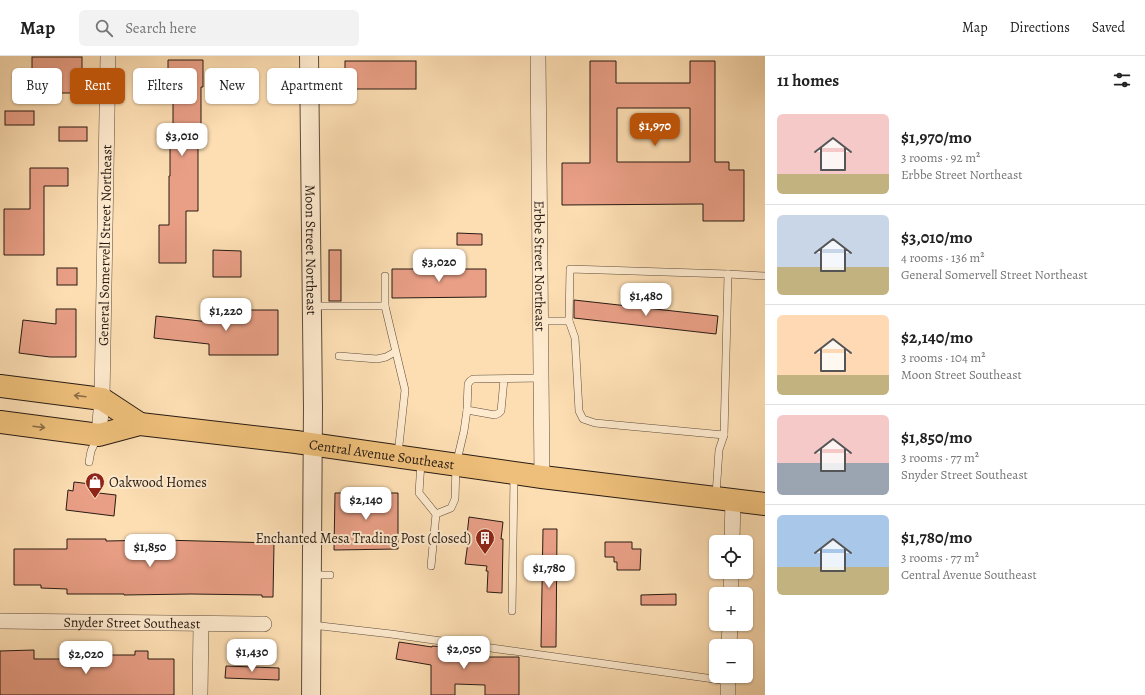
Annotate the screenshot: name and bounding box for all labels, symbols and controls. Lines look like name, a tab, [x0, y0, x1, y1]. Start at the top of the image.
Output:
search box	[79, 10, 359, 46]
text: Map	[20, 15, 55, 41]
icon: search	[93, 17, 115, 39]
text: Search here	[125, 18, 197, 38]
text: Map	[962, 18, 988, 37]
text: Directions	[1010, 18, 1070, 37]
text: Saved	[1092, 18, 1125, 37]
chip: Buy	[12, 68, 62, 104]
chip: Rent	[70, 68, 125, 104]
chip: Filters	[133, 68, 197, 104]
chip: New	[205, 68, 259, 104]
chip: Apartment	[267, 68, 357, 104]
text: 11 homes	[777, 69, 839, 92]
icon: filters	[1111, 69, 1133, 91]
pin: $1,970	[622, 113, 688, 147]
text: $1,970	[639, 117, 671, 134]
pin: $3,010	[149, 123, 215, 157]
text: $1,970/mo	[901, 126, 972, 149]
text: $3,010	[166, 127, 198, 144]
icon: home	[809, 130, 857, 178]
street label: General Somervell Street Northeast	[94, 144, 116, 346]
text: 3 rooms · 92 m²	[901, 149, 980, 166]
text: Erbbe Street Northeast	[901, 166, 1023, 183]
street label: Moon Street Northeast	[300, 185, 321, 316]
street label: Erbbe Street Northeast	[529, 200, 550, 332]
text: $3,010/mo	[901, 226, 973, 249]
icon: home	[809, 231, 857, 279]
pin: $3,020	[406, 249, 472, 283]
text: 4 rooms · 136 m²	[901, 249, 985, 266]
text: $3,020	[422, 253, 456, 270]
text: General Somervell Street Northeast	[901, 266, 1088, 283]
pin: $1,480	[613, 283, 679, 317]
text: $1,480	[629, 287, 663, 304]
pin: $1,220	[193, 298, 259, 332]
text: $1,220	[209, 302, 243, 319]
text: $2,140/mo	[901, 326, 973, 349]
icon: home	[809, 331, 857, 379]
text: 3 rooms · 104 m²	[901, 349, 985, 366]
text: Moon Street Southeast	[901, 366, 1022, 383]
one-way arrow	[74, 392, 87, 400]
one-way arrow	[32, 423, 45, 431]
text: $1,850/mo	[901, 426, 972, 449]
icon: home	[809, 431, 857, 479]
street label: Central Avenue Southeast	[308, 435, 456, 474]
text: 3 rooms · 77 m²	[901, 449, 979, 466]
text: Snyder Street Southeast	[901, 466, 1028, 483]
shop icon: Oakwood Homes	[84, 471, 106, 499]
place label: Oakwood Homes	[109, 473, 207, 492]
pin: $2,140	[333, 487, 399, 521]
text: $2,140	[349, 491, 383, 508]
text: $1,780/mo	[901, 526, 972, 549]
building icon: Enchanted Mesa Trading Post (closed)	[474, 527, 496, 555]
place label: Enchanted Mesa Trading Post (closed)	[256, 529, 471, 548]
icon: home	[809, 531, 857, 579]
pin: $1,850	[117, 534, 183, 568]
map controls	[709, 535, 753, 683]
button: locate	[709, 535, 753, 579]
text: $1,850	[134, 538, 166, 555]
text: 3 rooms · 77 m²	[901, 549, 979, 566]
pin: $1,780	[516, 555, 582, 589]
text: $1,780	[533, 559, 565, 576]
text: Central Avenue Southeast	[901, 566, 1037, 583]
button: +	[709, 587, 753, 631]
street label: Snyder Street Southeast	[63, 613, 201, 633]
pin: $2,050	[431, 636, 497, 670]
pin: $1,430	[219, 639, 285, 673]
button: −	[709, 639, 753, 683]
text: $2,050	[447, 640, 481, 657]
pin: $2,020	[53, 641, 119, 675]
text: $1,430	[236, 643, 268, 660]
text: $2,020	[68, 645, 104, 662]

